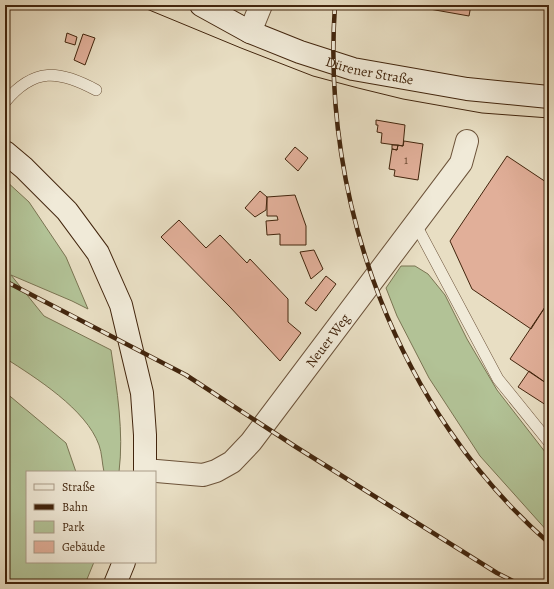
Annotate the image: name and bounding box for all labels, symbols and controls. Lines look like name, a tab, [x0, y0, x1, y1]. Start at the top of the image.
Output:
street label: Dürener Straße	[323, 52, 415, 89]
house number: 1	[404, 152, 408, 168]
street label: Neuer Weg	[301, 310, 355, 372]
legend	[26, 471, 156, 563]
text: Straße	[62, 479, 95, 495]
text: Bahn	[62, 499, 88, 515]
text: Park	[62, 519, 85, 535]
text: Gebäude	[62, 539, 105, 555]

